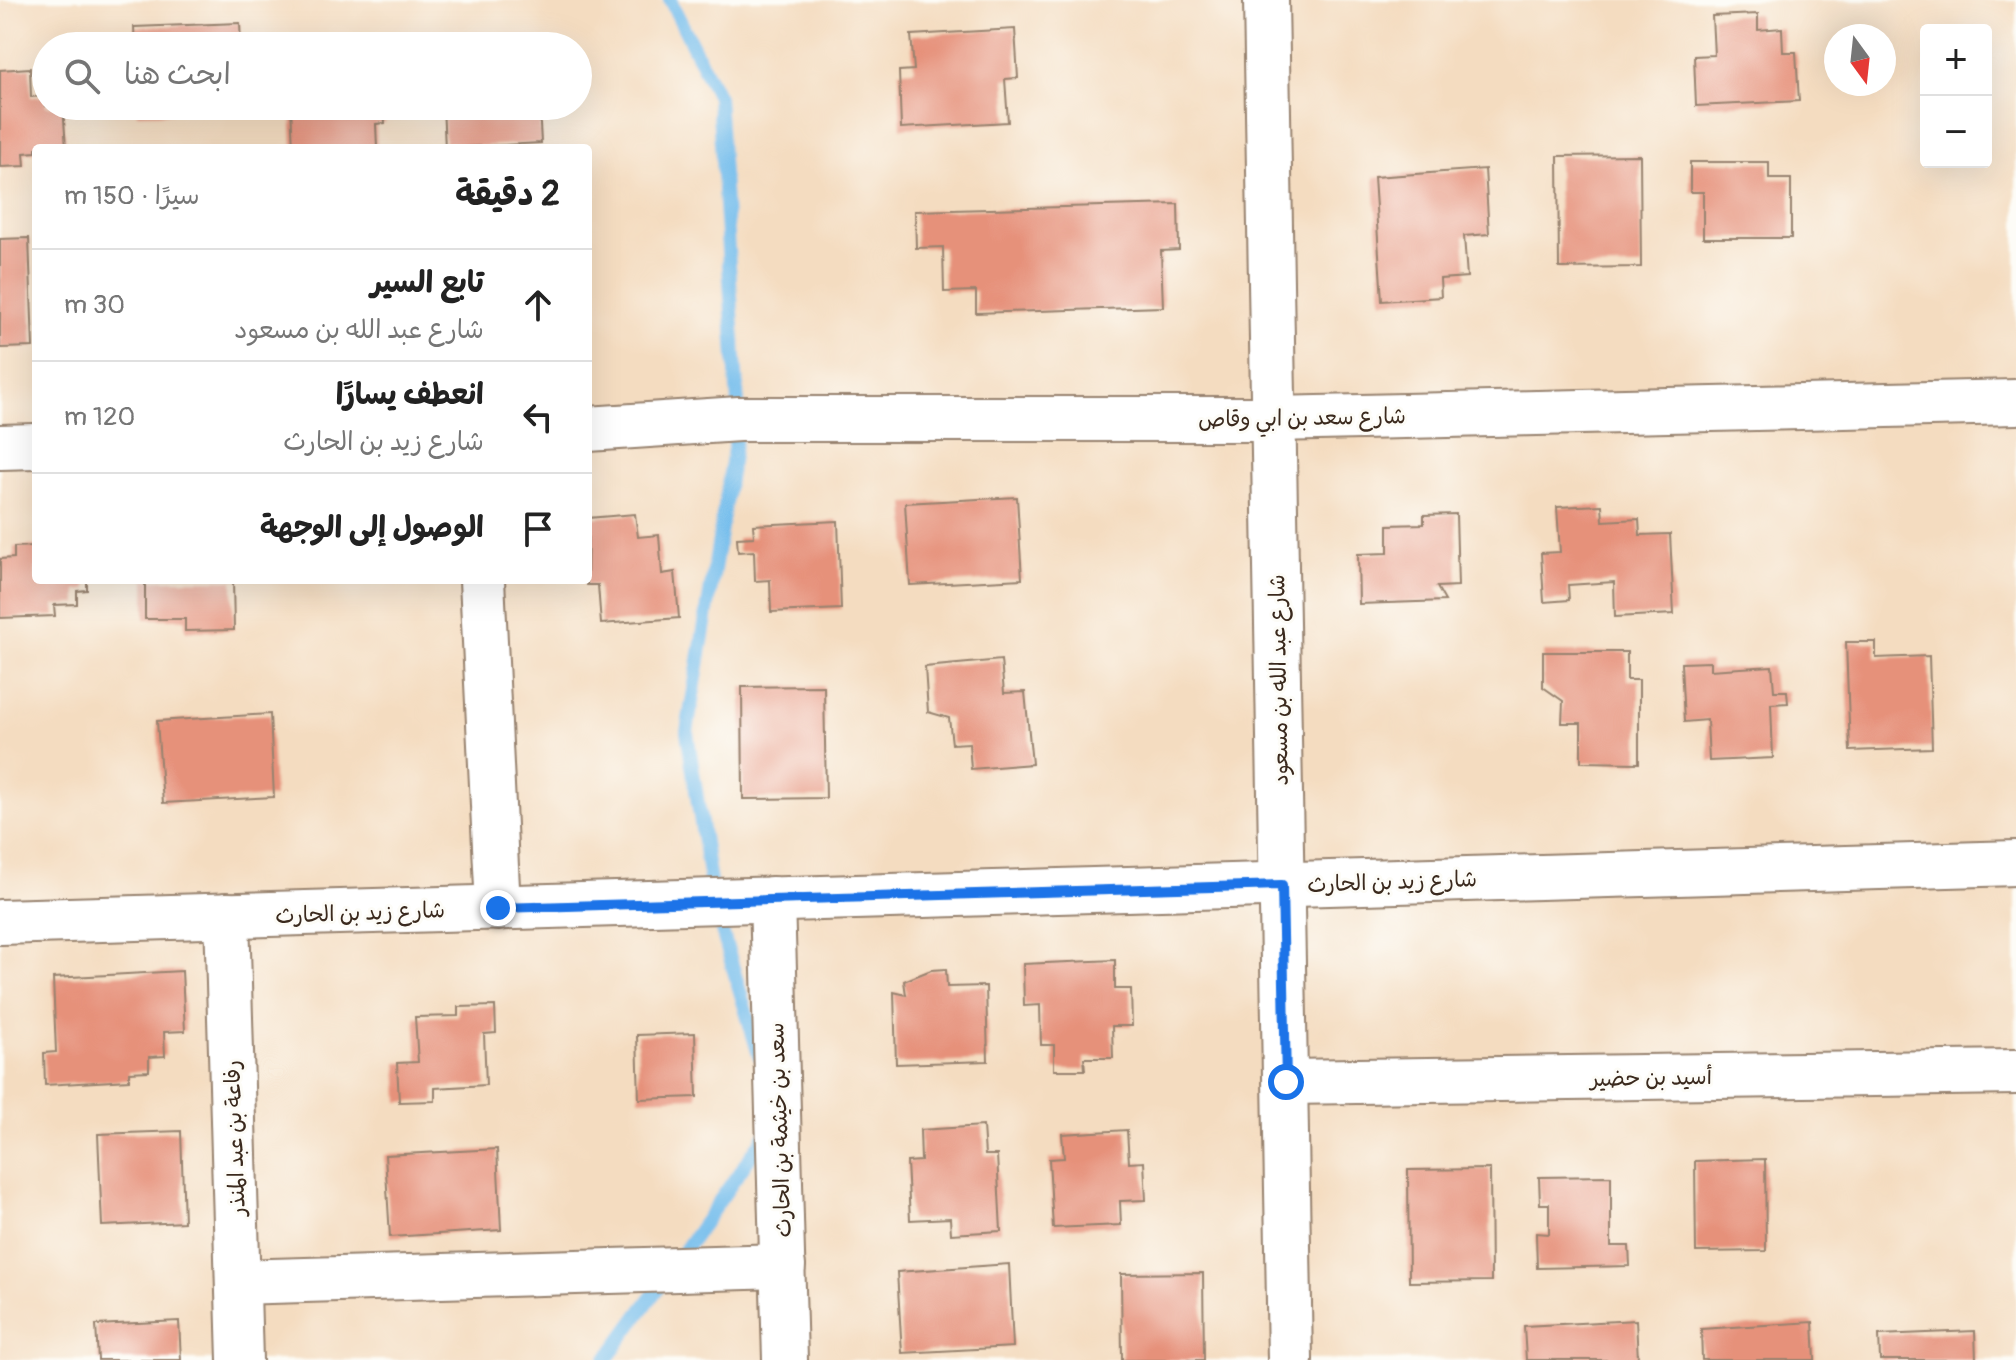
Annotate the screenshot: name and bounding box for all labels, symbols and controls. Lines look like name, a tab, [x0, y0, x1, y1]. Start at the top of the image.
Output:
north arrow	[1824, 24, 1896, 96]
map controls	[1920, 24, 1992, 168]
button: +	[1920, 24, 1992, 96]
search box	[32, 32, 592, 120]
icon: search	[60, 54, 104, 98]
text: ابحث هنا	[124, 56, 231, 93]
button: −	[1920, 96, 1992, 168]
text: 2 دقيقة	[455, 173, 560, 216]
text: سيرًا · 150 m	[64, 180, 200, 212]
text: تابع السير	[371, 264, 484, 301]
icon: ahead	[516, 283, 560, 327]
text: 30 m	[64, 289, 125, 321]
text: شارع عبد الله بن مسعود	[234, 314, 484, 346]
text: انعطف يسارًا	[336, 376, 484, 413]
icon: left	[516, 395, 560, 439]
text: 120 m	[64, 401, 135, 433]
street label: شارع سعد بن ابي وقاص	[1198, 402, 1406, 439]
text: شارع زيد بن الحارث	[283, 426, 484, 458]
icon: arrive	[516, 507, 560, 551]
text: الوصول إلى الوجهة	[260, 509, 484, 546]
street label: شارع عبد الله بن مسعود	[1263, 574, 1296, 786]
street label: شارع زيد بن الحارث	[1307, 865, 1477, 900]
route end	[480, 890, 516, 926]
street label: شارع زيد بن الحارث	[275, 896, 445, 931]
street label: سعد بن خيثمة بن الحارث	[762, 1022, 798, 1238]
street label: رفاعة بن عبد المنذر	[218, 1060, 252, 1218]
street label: أسيد بن حضير	[1588, 1063, 1713, 1093]
route start	[1268, 1064, 1304, 1100]

